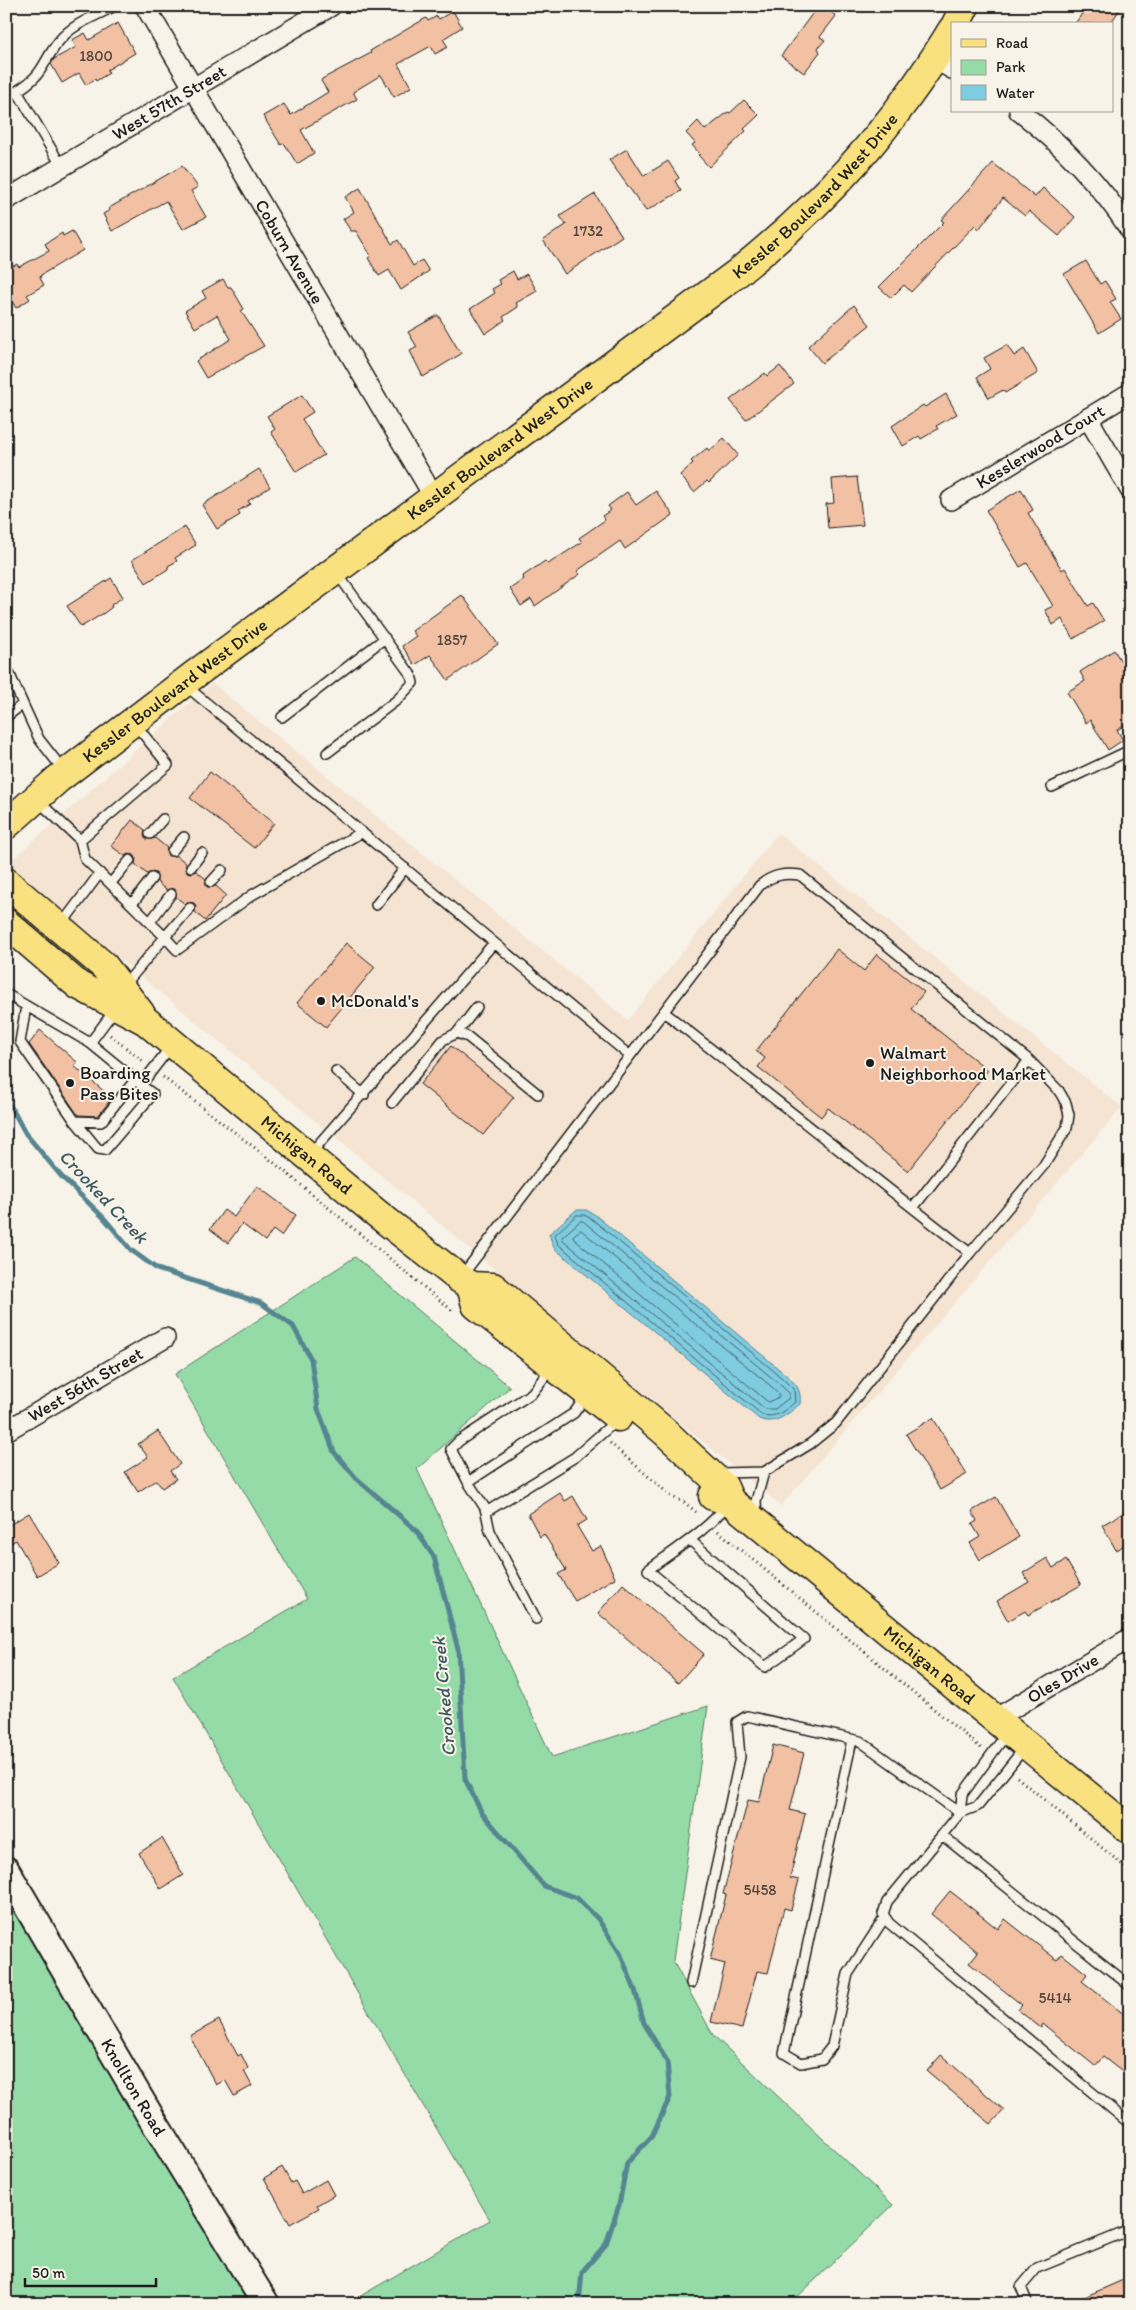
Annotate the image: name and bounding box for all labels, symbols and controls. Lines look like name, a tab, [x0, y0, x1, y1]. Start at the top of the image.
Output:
legend	[951, 22, 1114, 112]
text: Road	[996, 34, 1029, 52]
house number: 1800	[79, 47, 113, 65]
text: Park	[996, 58, 1026, 76]
street label: West 57th Street	[108, 60, 230, 145]
text: Water	[996, 84, 1035, 102]
street label: Kessler Boulevard West Drive	[728, 109, 902, 284]
street label: Coburn Avenue	[250, 195, 329, 308]
house number: 1732	[573, 222, 603, 240]
street label: Kessler Boulevard West Drive	[402, 373, 597, 525]
street label: Kesslerwood Court	[972, 400, 1109, 494]
street label: Kessler Boulevard West Drive	[78, 614, 272, 767]
house number: 1857	[437, 631, 468, 649]
place label: McDonald's	[331, 990, 419, 1012]
marker: McDonald's	[315, 995, 327, 1007]
place label: Walmart Neighborhood Market	[880, 1042, 1046, 1085]
marker: Walmart Neighborhood Market	[864, 1057, 876, 1069]
place label: Boarding Pass Bites	[80, 1062, 159, 1105]
marker: Boarding Pass Bites	[64, 1077, 76, 1089]
street label: Michigan Road	[256, 1110, 357, 1200]
water label: Crooked Creek	[54, 1145, 154, 1249]
street label: West 56th Street	[24, 1342, 147, 1427]
street label: Michigan Road	[879, 1621, 980, 1709]
water label: Crooked Creek	[427, 1635, 460, 1758]
street label: Oles Drive	[1023, 1648, 1103, 1708]
house number: 5458	[744, 1881, 777, 1899]
house number: 5414	[1039, 1989, 1071, 2007]
street label: Knollton Road	[96, 2035, 171, 2140]
scale bar	[25, 2255, 156, 2287]
text: 50 m	[32, 2264, 65, 2282]

